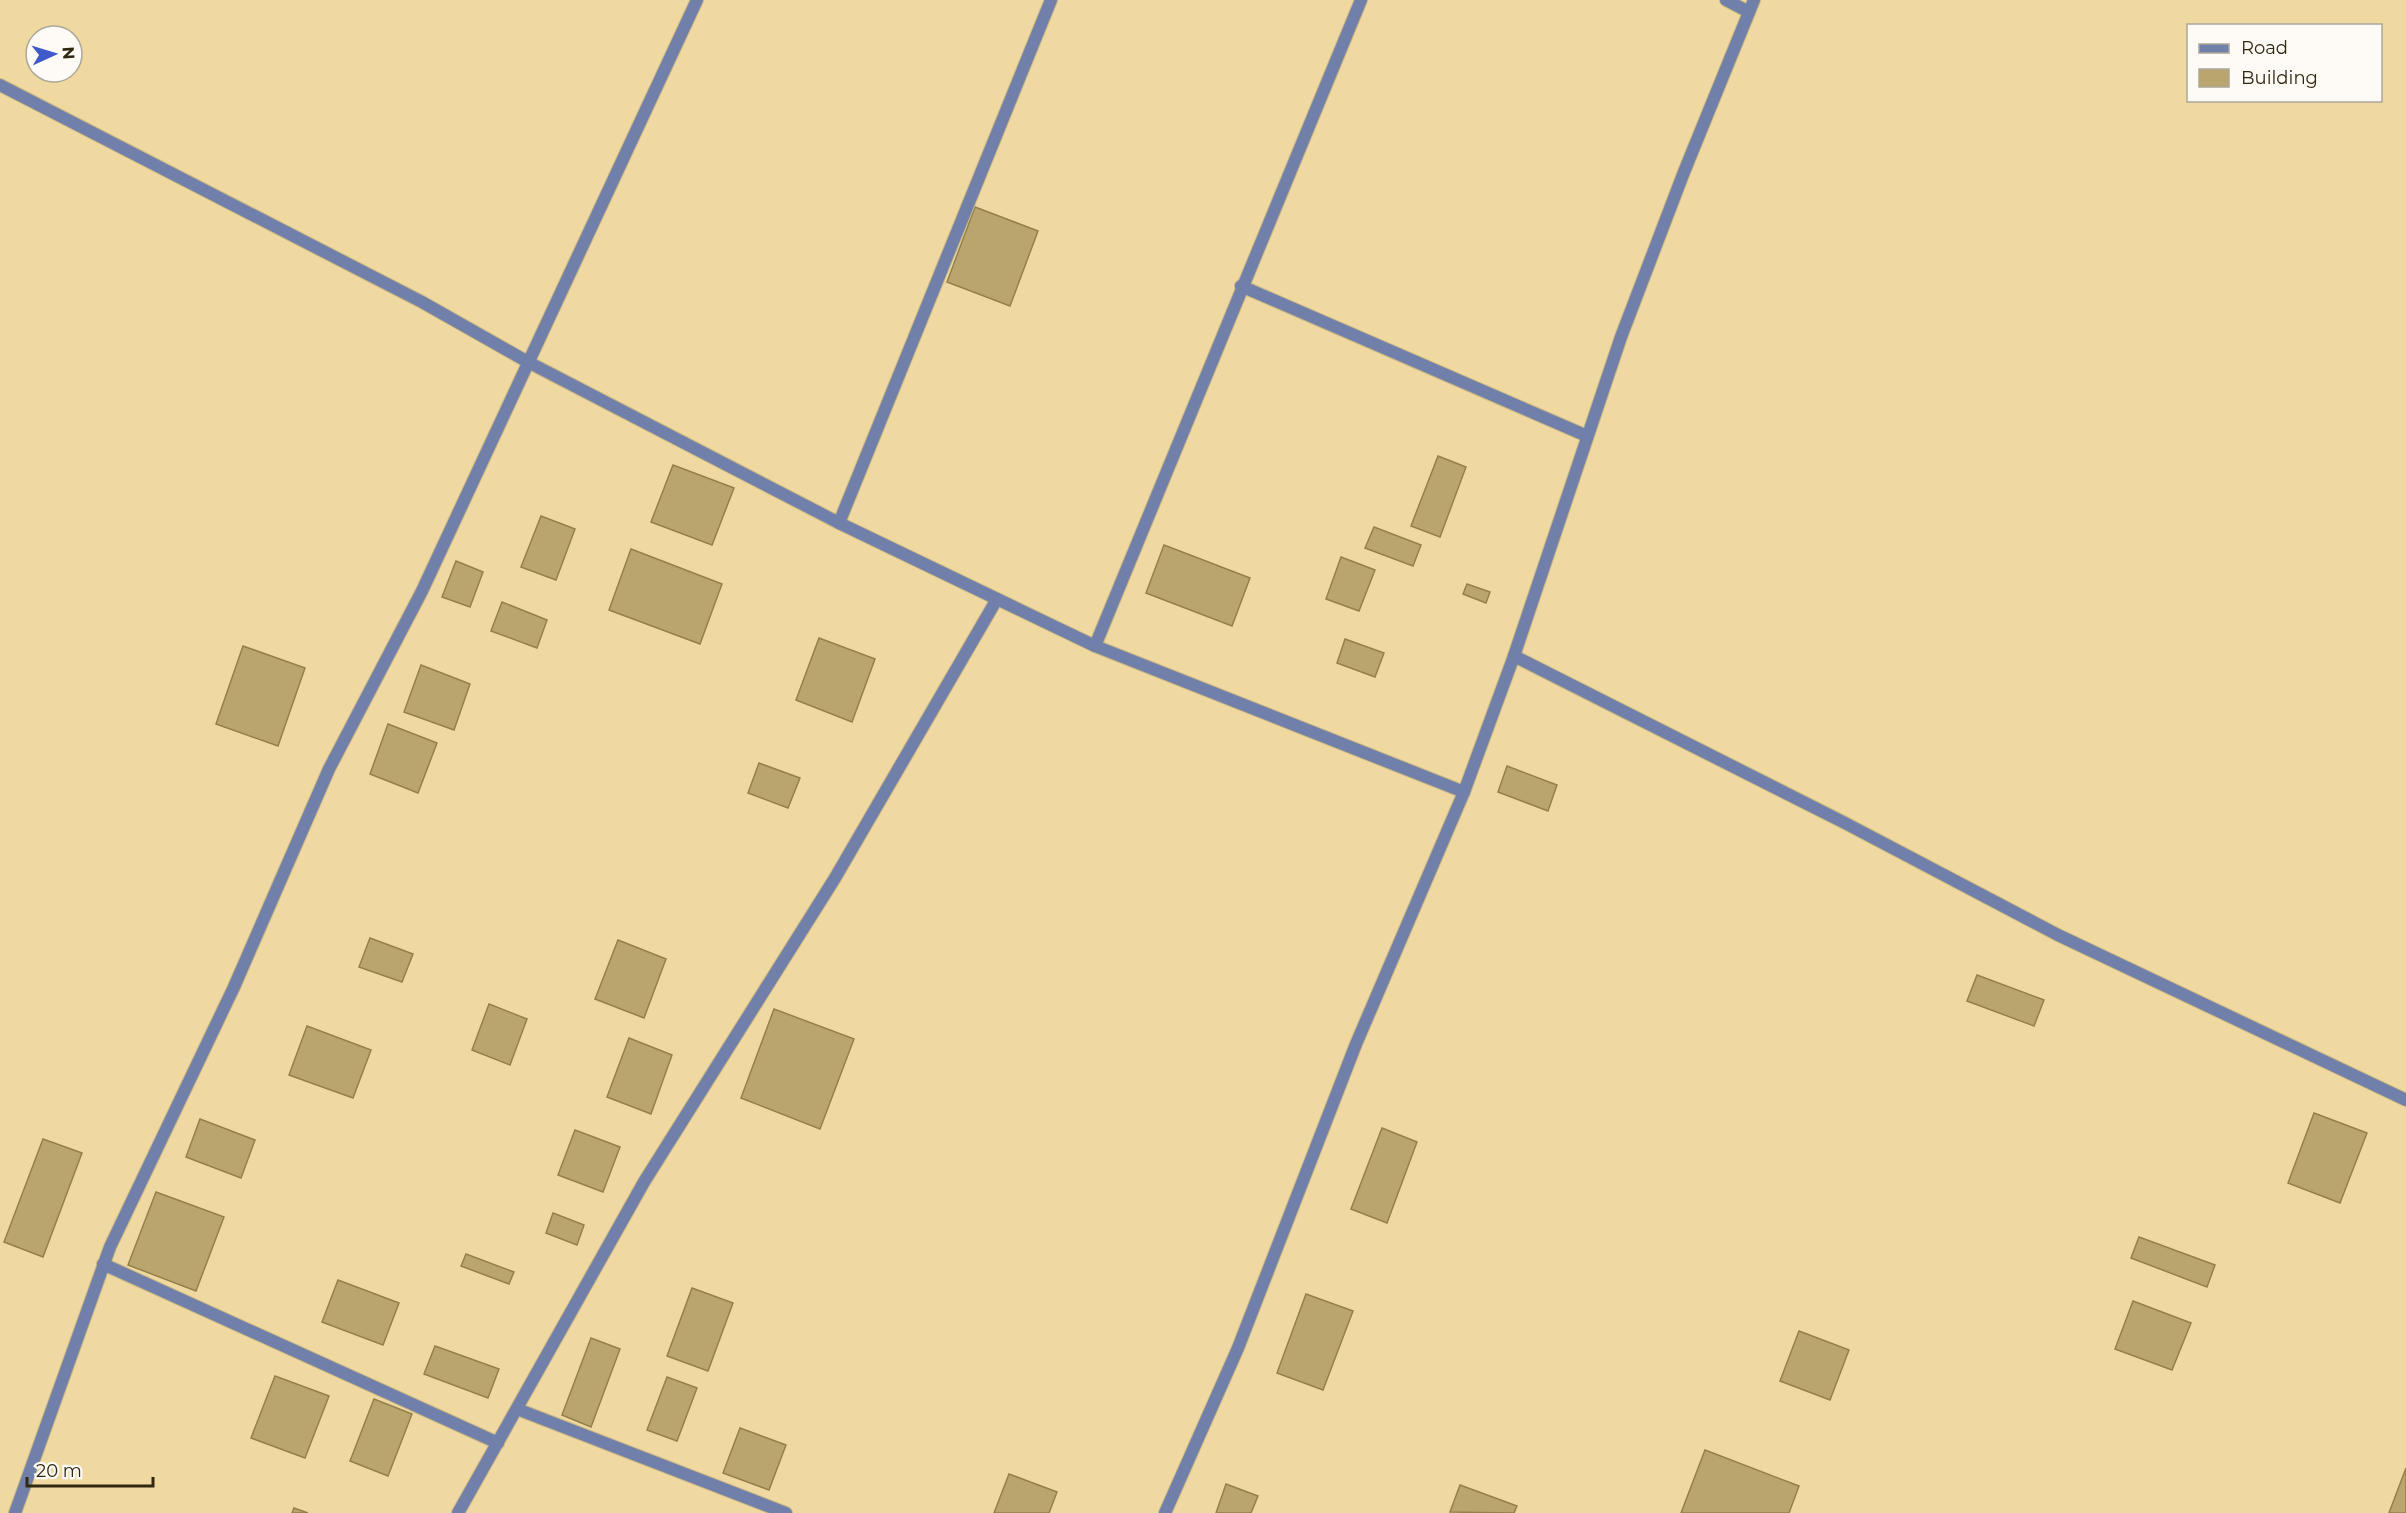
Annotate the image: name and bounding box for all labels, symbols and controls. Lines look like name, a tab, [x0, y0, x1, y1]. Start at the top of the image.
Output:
north arrow	[24, 24, 84, 84]
legend	[2187, 24, 2382, 102]
text: Road	[2241, 37, 2288, 59]
text: N	[59, 46, 78, 60]
text: Building	[2241, 67, 2318, 89]
scale bar	[27, 1450, 153, 1488]
text: 20 m	[36, 1460, 82, 1482]

